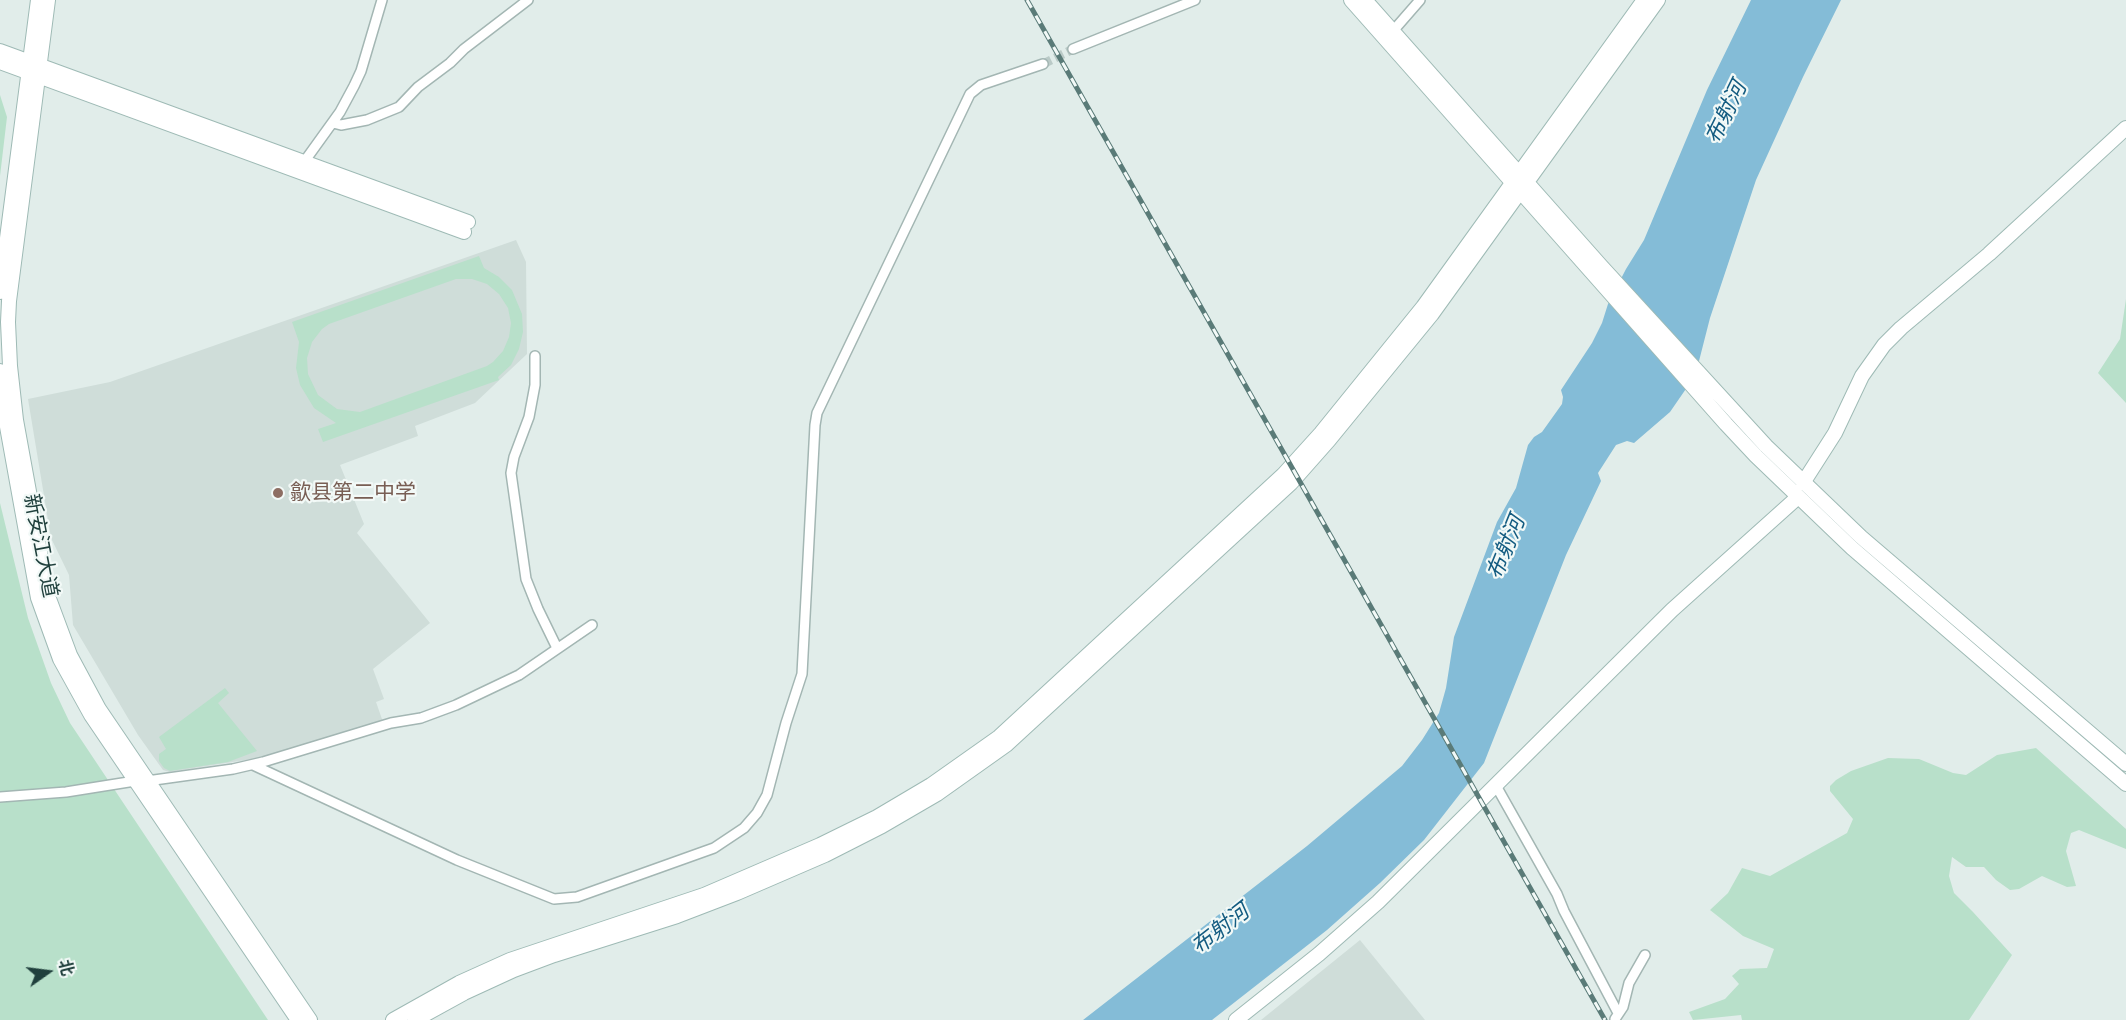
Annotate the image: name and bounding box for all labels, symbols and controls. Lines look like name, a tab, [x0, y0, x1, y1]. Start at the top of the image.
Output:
water label: 布射河	[1701, 78, 1753, 148]
place label: 歙县第二中学	[290, 480, 416, 506]
marker: 歙县第二中学	[271, 486, 285, 500]
street label: 新安江大道	[18, 492, 62, 600]
water label: 布射河	[1482, 512, 1532, 584]
water label: 布射河	[1187, 899, 1255, 961]
north arrow	[18, 942, 78, 1002]
text: 北	[54, 957, 78, 978]

